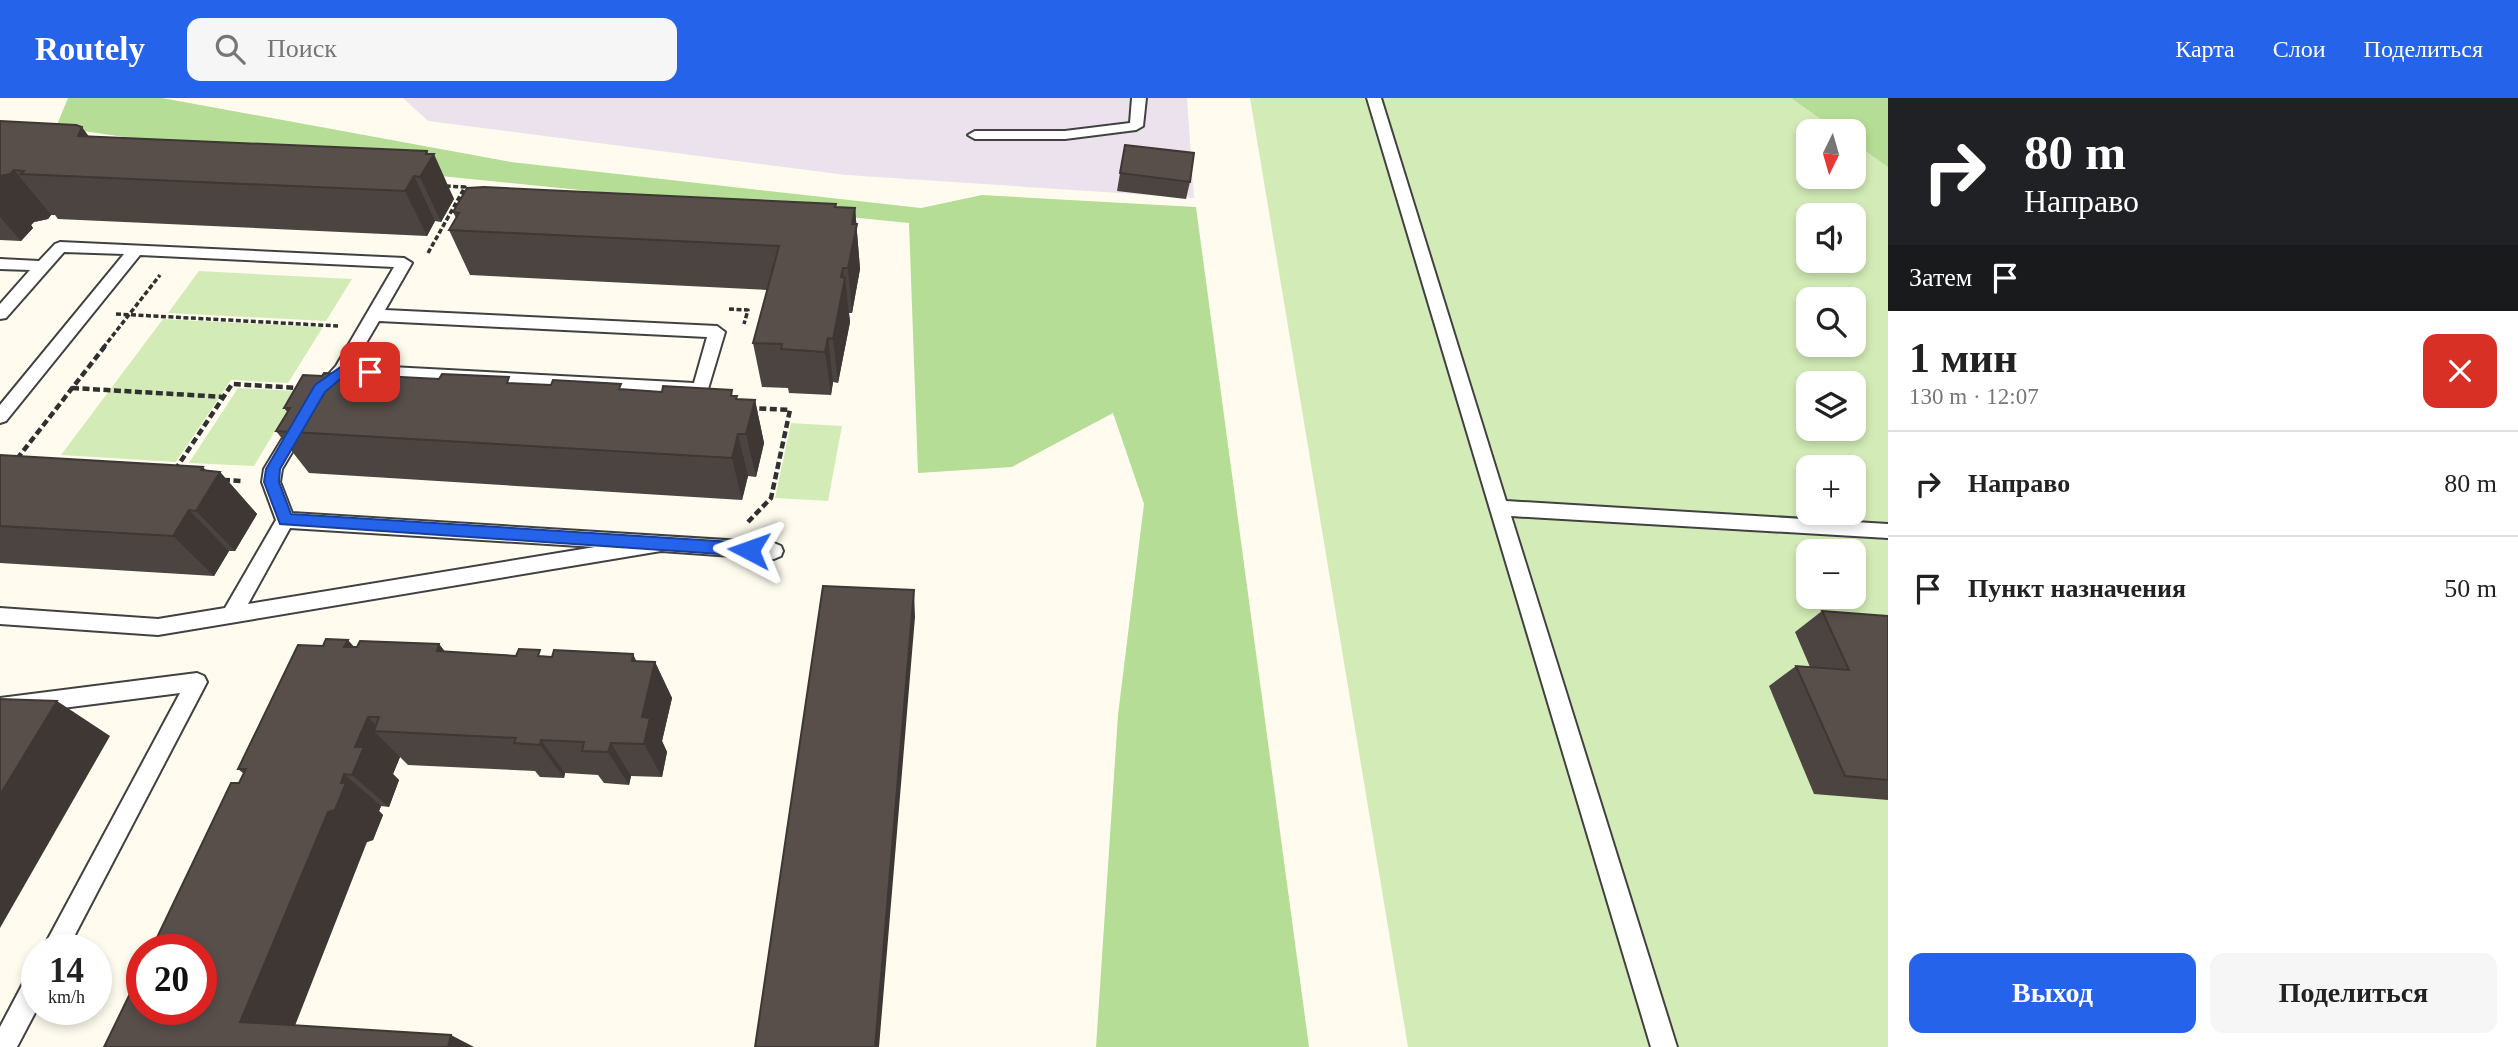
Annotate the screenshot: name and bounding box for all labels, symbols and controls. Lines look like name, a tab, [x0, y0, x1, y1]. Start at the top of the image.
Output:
search box	[187, 18, 677, 81]
icon: search	[211, 30, 249, 68]
text: Routely	[35, 31, 145, 67]
text: Поиск	[267, 34, 337, 63]
text: Карта	[2175, 36, 2235, 62]
text: Слои	[2273, 36, 2326, 62]
text: Поделиться	[2364, 36, 2483, 62]
north arrow	[1796, 119, 1866, 189]
map controls	[1796, 119, 1866, 609]
text: 80 m	[2024, 125, 2126, 180]
icon: right	[1909, 126, 2000, 217]
text: Направо	[2024, 183, 2139, 219]
button: sound	[1796, 203, 1866, 273]
icon: arrive	[1986, 259, 2024, 297]
text: Затем	[1909, 263, 1972, 292]
button: search	[1796, 287, 1866, 357]
button: close	[2423, 334, 2497, 408]
text: 1 мин	[1909, 335, 2018, 381]
pin	[340, 342, 400, 402]
icon: arrive	[351, 353, 389, 391]
button: layers	[1796, 371, 1866, 441]
text: 130 m · 12:07	[1909, 384, 2039, 409]
button: +	[1796, 455, 1866, 525]
icon: right	[1909, 465, 1947, 503]
text: Направо	[1968, 469, 2070, 498]
text: 80 m	[2444, 469, 2497, 498]
position arrow	[712, 513, 786, 587]
button: −	[1796, 539, 1866, 609]
icon: arrive	[1909, 570, 1947, 608]
text: Пункт назначения	[1968, 574, 2186, 603]
text: 50 m	[2444, 574, 2497, 603]
speed limit sign: 20	[126, 934, 217, 1025]
text: 14	[49, 951, 84, 990]
button: Выход	[1909, 953, 2196, 1033]
button: Поделиться	[2210, 953, 2497, 1033]
text: km/h	[48, 987, 85, 1007]

